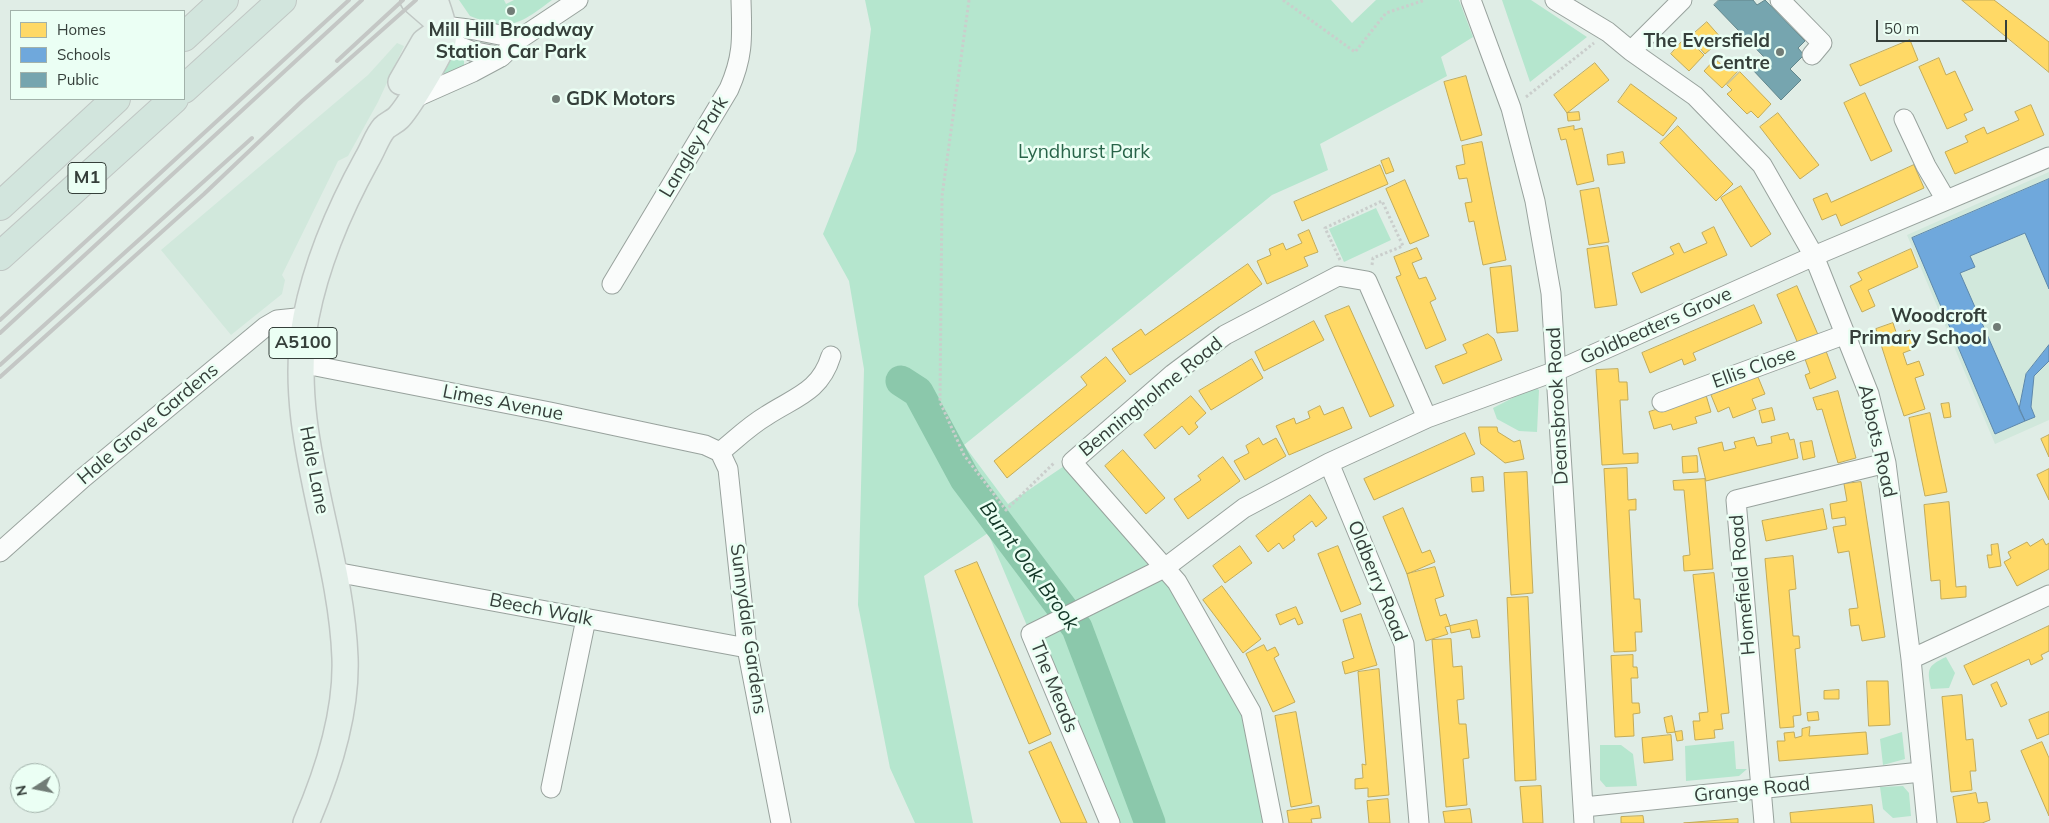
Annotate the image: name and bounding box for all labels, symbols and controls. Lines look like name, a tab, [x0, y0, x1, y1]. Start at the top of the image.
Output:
marker: Mill Hill Broadway Station Car Park	[505, 5, 517, 17]
legend	[10, 10, 185, 100]
scale bar	[1879, 10, 2010, 42]
place label: Mill Hill Broadway Station Car Park	[428, 19, 594, 63]
text: 50 m	[1884, 19, 1919, 38]
text: Homes	[57, 20, 106, 39]
place label: The Eversfield Centre	[1643, 30, 1770, 74]
text: Schools	[57, 45, 111, 64]
marker: The Eversfield Centre	[1774, 46, 1786, 58]
text: Public	[57, 70, 99, 89]
place label: GDK Motors	[566, 88, 675, 110]
street label: Langley Park	[655, 92, 733, 202]
marker: GDK Motors	[550, 93, 562, 105]
park label: Lyndhurst Park	[1018, 141, 1150, 163]
road number: M1	[68, 162, 106, 194]
street label: Goldbeaters Grove	[1577, 282, 1735, 370]
place label: Woodcroft Primary School	[1849, 305, 1987, 349]
marker: Woodcroft Primary School	[1991, 321, 2003, 333]
street label: Deansbrook Road	[1542, 327, 1574, 485]
road number: A5100	[269, 328, 337, 358]
street label: Benningholme Road	[1075, 332, 1227, 462]
street label: Ellis Close	[1709, 342, 1799, 394]
street label: Hale Grove Gardens	[73, 358, 223, 490]
street label: Limes Avenue	[441, 380, 565, 426]
street label: Abbots Road	[1853, 382, 1901, 500]
street label: Hale Lane	[294, 424, 334, 516]
water label: Burnt Oak Brook	[974, 497, 1084, 635]
street label: Homefield Road	[1725, 514, 1761, 656]
street label: Oldberry Road	[1342, 517, 1412, 645]
street label: Sunnydale Gardens	[725, 542, 771, 716]
street label: Beech Walk	[487, 589, 595, 631]
street label: The Meads	[1025, 638, 1083, 736]
north arrow	[10, 763, 60, 813]
street label: Grange Road	[1693, 773, 1811, 807]
text: N	[11, 784, 31, 798]

